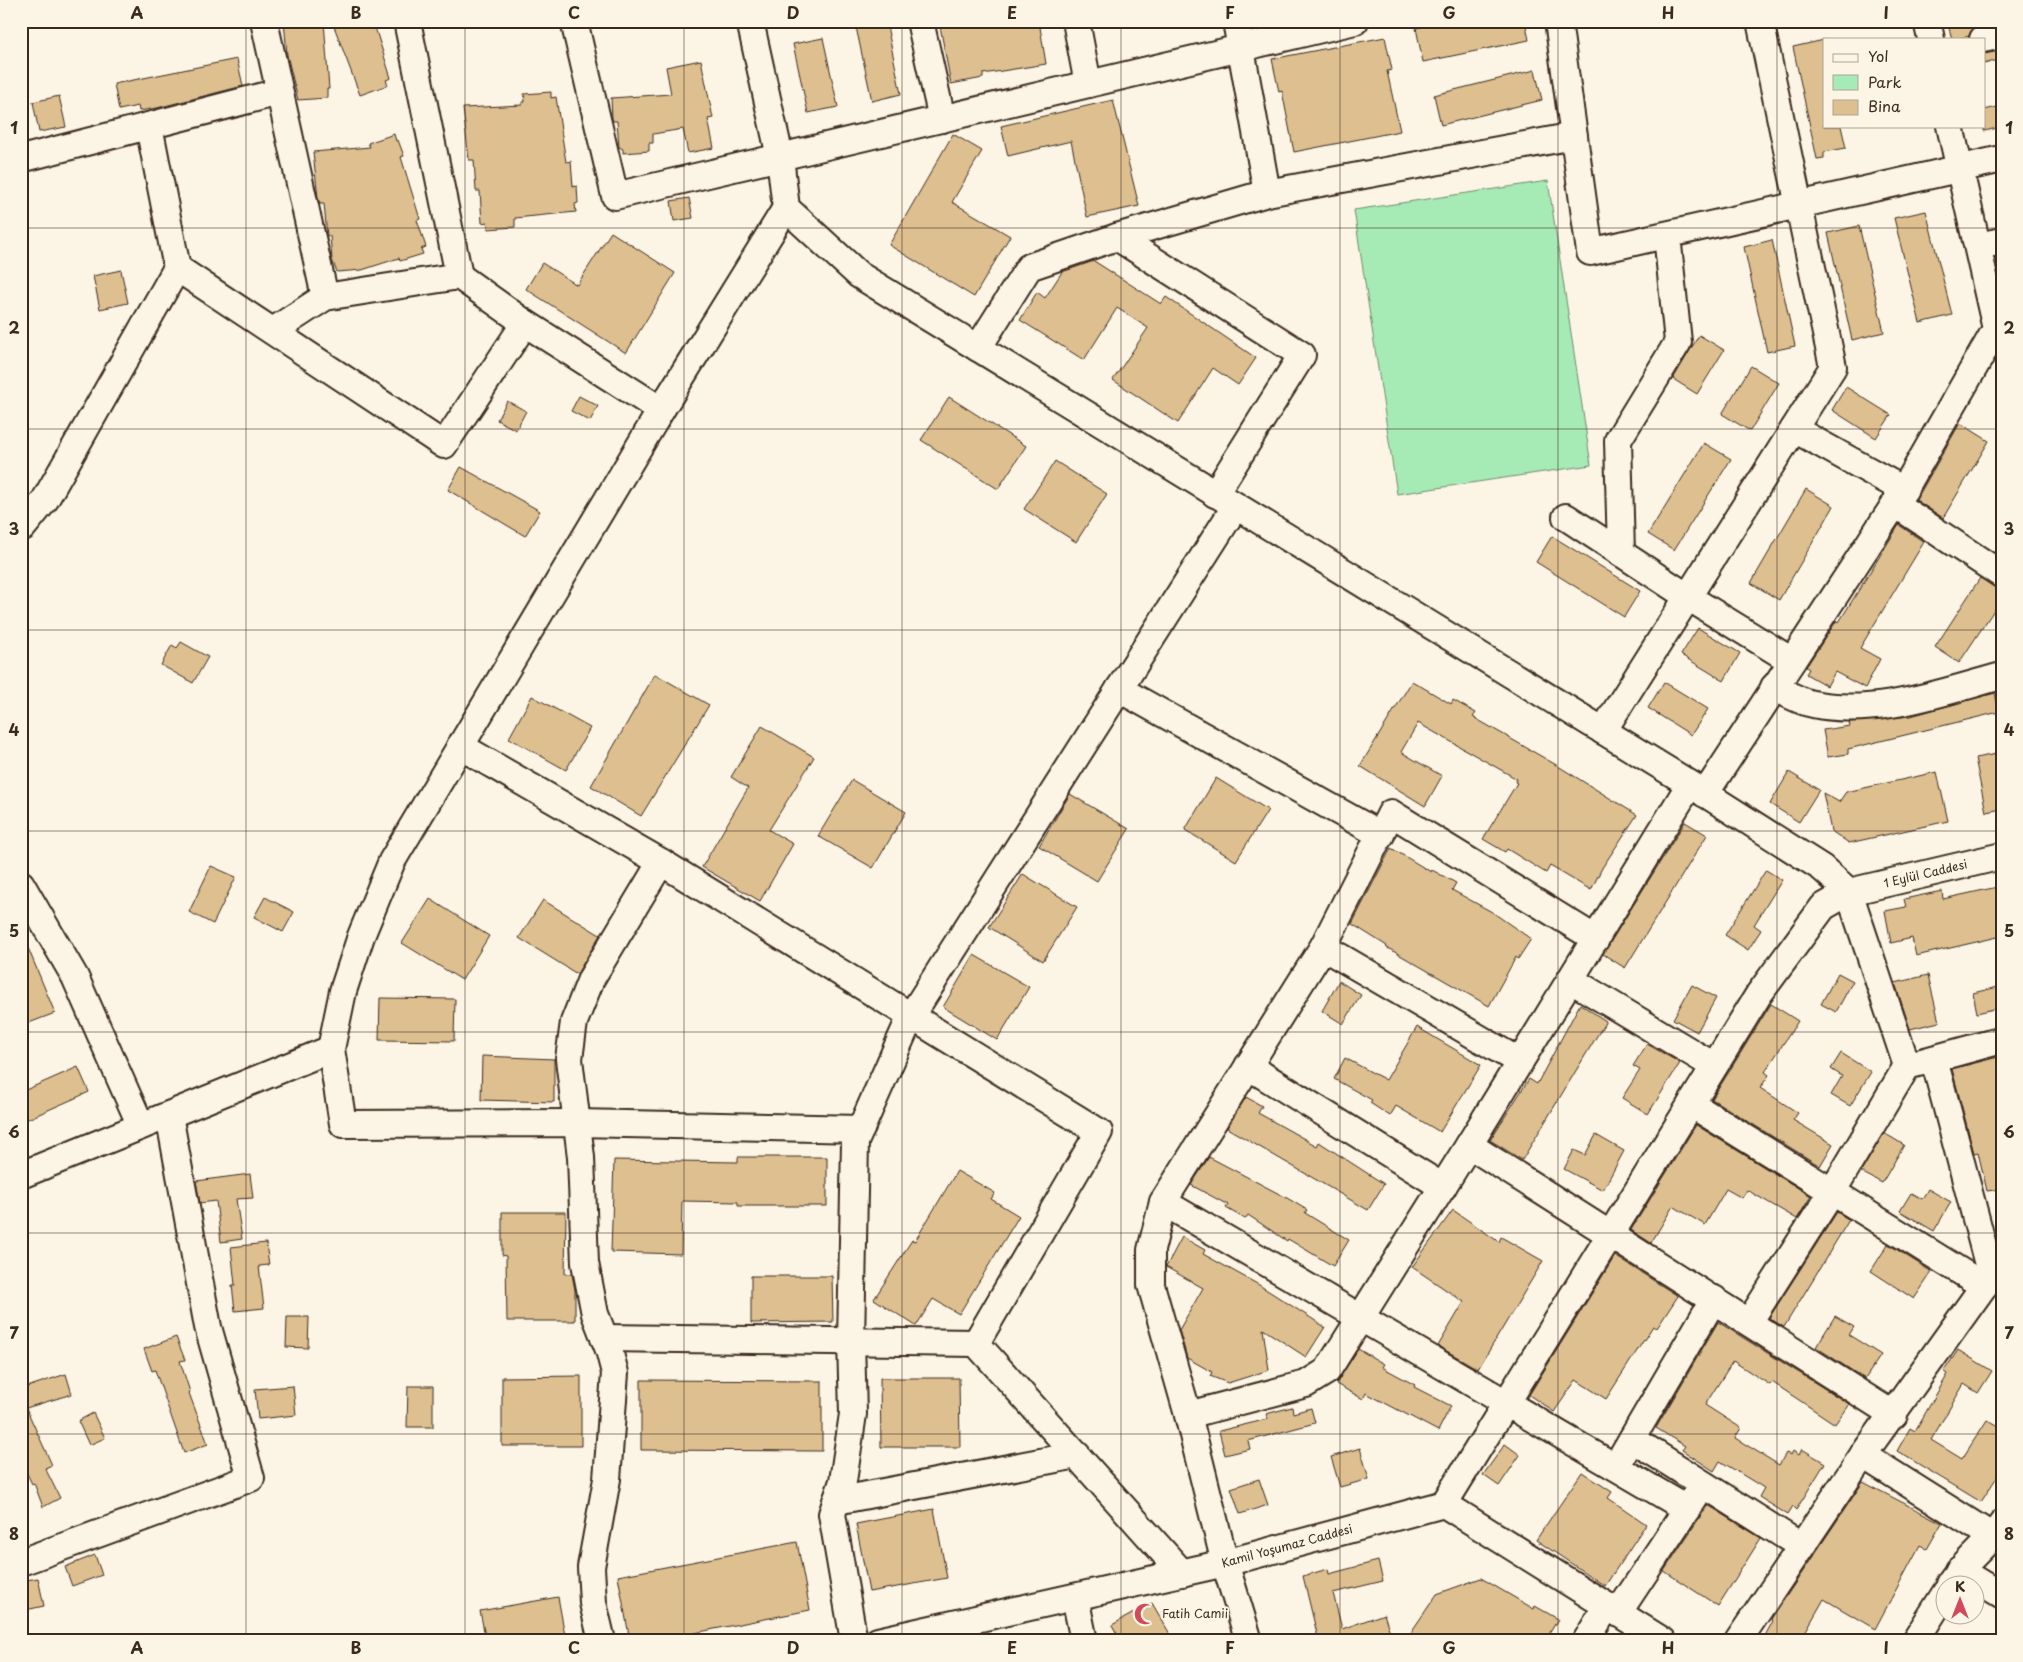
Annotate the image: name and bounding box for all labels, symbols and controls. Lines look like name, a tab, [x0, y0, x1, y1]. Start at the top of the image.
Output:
text: A	[131, 0, 144, 24]
text: B	[351, 0, 362, 24]
text: C	[568, 0, 580, 24]
text: D	[787, 0, 799, 24]
text: E	[1007, 0, 1017, 24]
text: F	[1225, 0, 1235, 24]
text: G	[1442, 0, 1456, 24]
text: H	[1662, 0, 1674, 24]
text: I	[1883, 0, 1889, 24]
legend	[1823, 38, 1986, 128]
text: Yol	[1868, 44, 1889, 67]
text: Park	[1868, 70, 1902, 93]
text: Bina	[1868, 94, 1901, 117]
text: 1	[10, 115, 18, 139]
text: 1	[2005, 115, 2013, 139]
text: 2	[8, 315, 20, 339]
text: 2	[2003, 315, 2015, 339]
text: 3	[9, 516, 19, 540]
text: 3	[2004, 516, 2014, 540]
text: 4	[9, 717, 20, 741]
text: 4	[2004, 717, 2015, 741]
street label: 1 Eylül Caddesi	[1881, 854, 1969, 892]
text: 5	[9, 918, 19, 942]
text: 5	[2004, 918, 2014, 942]
text: 6	[8, 1119, 20, 1143]
text: 6	[2003, 1119, 2015, 1143]
text: 7	[9, 1320, 19, 1344]
text: 7	[2004, 1320, 2014, 1344]
street label: Kamil Yoşumaz Caddesi	[1219, 1519, 1354, 1572]
text: 8	[9, 1521, 19, 1545]
text: 8	[2004, 1521, 2014, 1545]
north arrow	[1936, 1574, 1986, 1624]
text: K	[1955, 1576, 1965, 1597]
mosque icon: Fatih Camii	[1132, 1601, 1158, 1627]
place label: Fatih Camii	[1162, 1604, 1228, 1622]
text: A	[131, 1635, 144, 1659]
text: B	[351, 1635, 362, 1659]
text: C	[568, 1635, 580, 1659]
text: D	[787, 1635, 799, 1659]
text: E	[1007, 1635, 1017, 1659]
text: F	[1225, 1635, 1235, 1659]
text: G	[1442, 1635, 1456, 1659]
text: H	[1662, 1635, 1674, 1659]
text: I	[1883, 1635, 1889, 1659]

